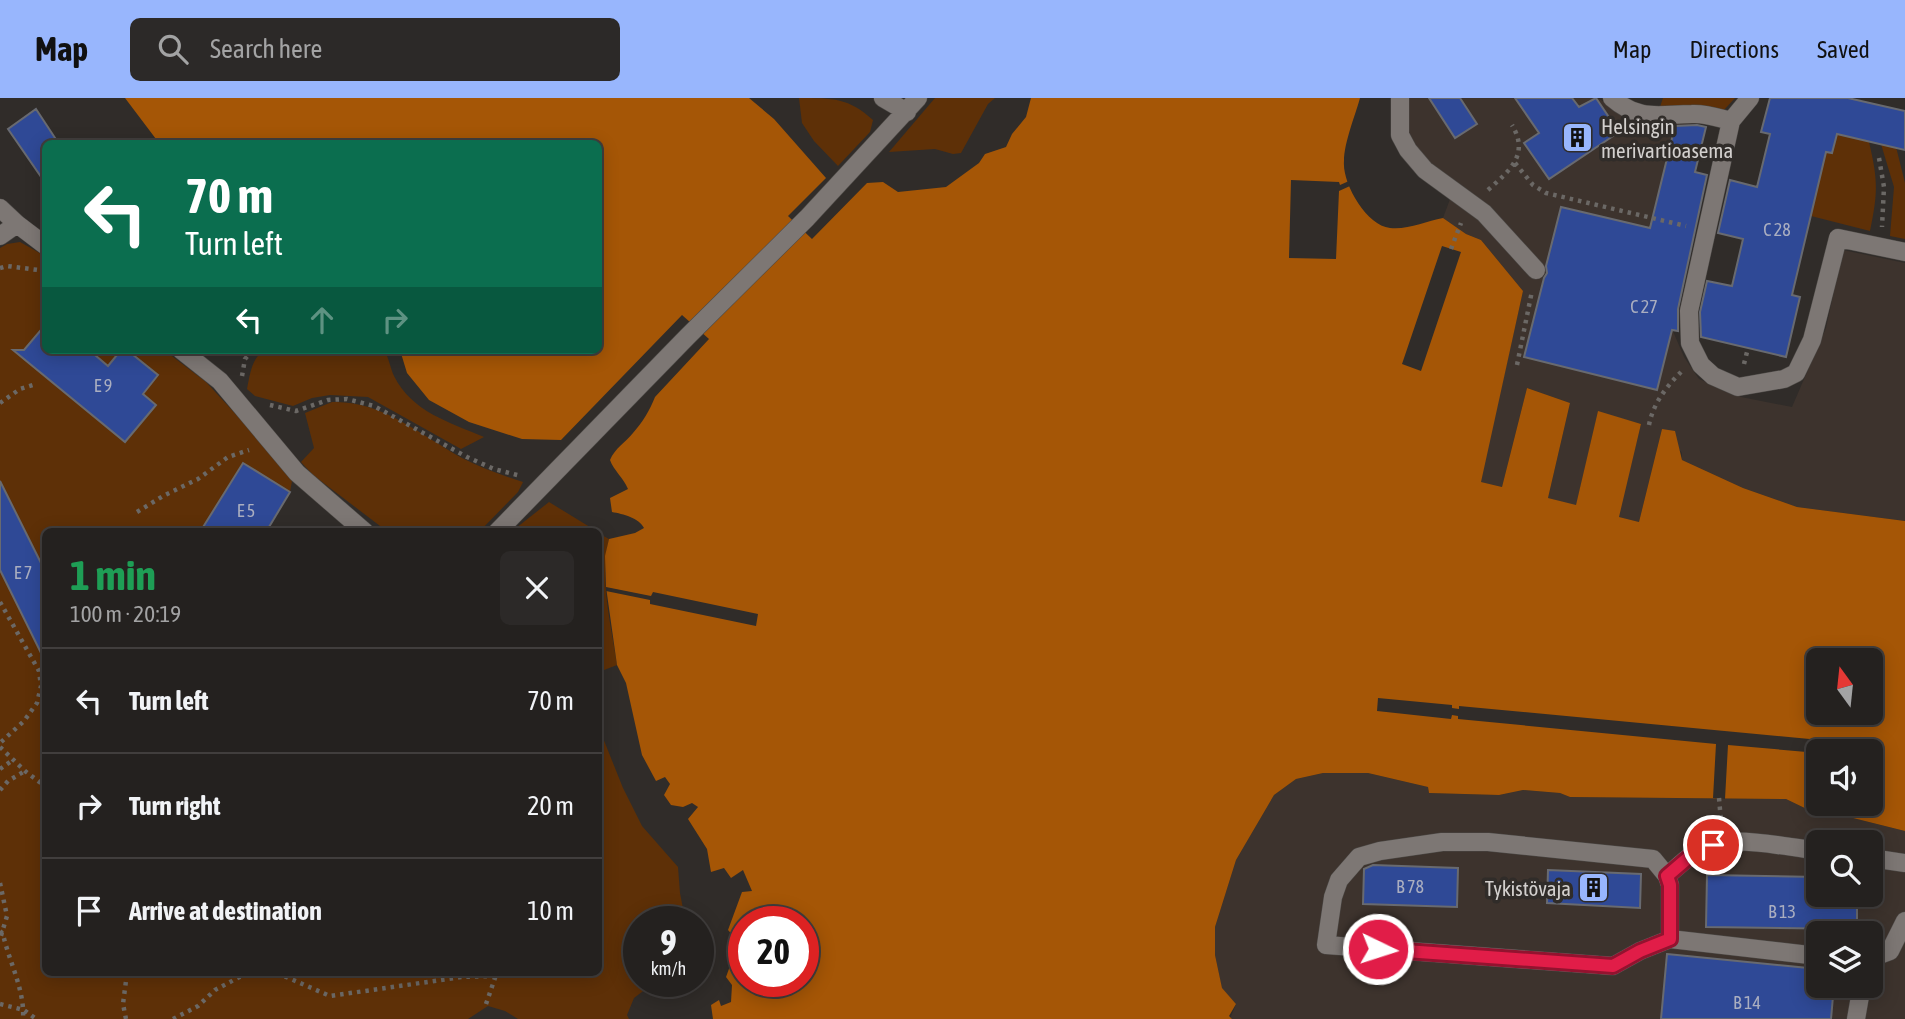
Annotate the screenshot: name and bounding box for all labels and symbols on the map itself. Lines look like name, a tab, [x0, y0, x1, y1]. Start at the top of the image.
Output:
place label: Helsingin merivartioasema	[1601, 114, 1733, 162]
building icon: Helsingin merivartioasema	[1561, 121, 1595, 155]
house number: C 28	[1763, 219, 1791, 240]
house number: C 27	[1630, 296, 1658, 317]
house number: E 9	[94, 375, 112, 396]
house number: E 5	[237, 500, 255, 521]
house number: E 7	[14, 562, 32, 583]
north arrow	[1806, 648, 1883, 724]
pin	[1683, 815, 1743, 875]
building icon: Tykistövaja	[1577, 871, 1611, 905]
house number: B 78	[1396, 876, 1424, 897]
place label: Tykistövaja	[1485, 876, 1571, 900]
house number: B 13	[1768, 901, 1796, 922]
speed limit sign: 20	[728, 906, 819, 997]
position arrow	[1341, 912, 1415, 986]
house number: B 14	[1733, 992, 1761, 1013]

